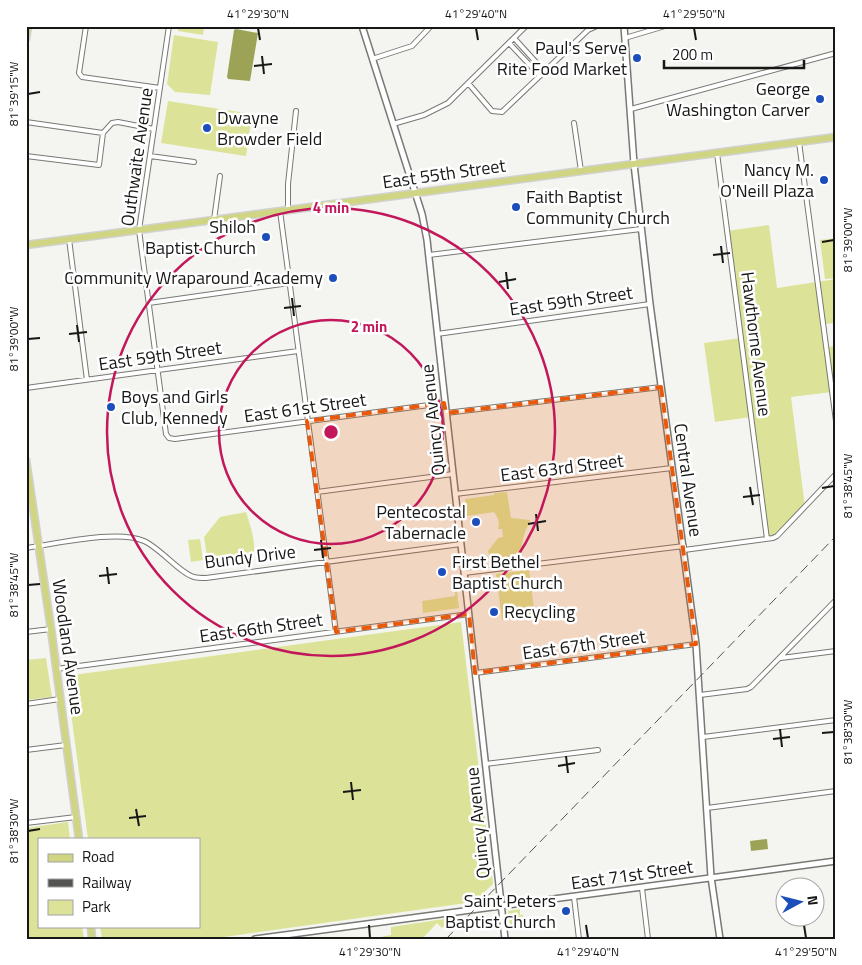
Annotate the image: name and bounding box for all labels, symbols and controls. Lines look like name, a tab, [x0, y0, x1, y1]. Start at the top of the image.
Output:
text: 41°29'30"N	[227, 4, 289, 23]
text: 41°29'40"N	[445, 4, 507, 23]
text: 41°29'50"N	[663, 4, 725, 23]
place label: Paul's Serve Rite Food Market	[497, 34, 628, 82]
scale bar	[664, 38, 804, 70]
text: 200 m	[672, 43, 713, 66]
marker: Paul's Serve Rite Food Market	[631, 52, 643, 64]
text: 81°39'15"W	[4, 61, 23, 126]
place label: George Washington Carver	[666, 75, 810, 123]
street label: Outhwaite Avenue	[113, 86, 160, 228]
marker: George Washington Carver	[814, 93, 826, 105]
place label: Dwayne Browder Field	[217, 104, 322, 152]
marker: Dwayne Browder Field	[201, 122, 213, 134]
street label: East 55th Street	[381, 151, 508, 196]
place label: Nancy M. O'Neill Plaza	[720, 156, 814, 204]
marker: Nancy M. O'Neill Plaza	[818, 174, 830, 186]
place label: Faith Baptist Community Church	[526, 183, 670, 231]
text: 4 min	[313, 196, 349, 219]
marker: Faith Baptist Community Church	[510, 201, 522, 213]
text: 81°39'00"W	[838, 207, 857, 272]
place label: Shiloh Baptist Church	[145, 213, 256, 261]
marker: Shiloh Baptist Church	[260, 231, 272, 243]
place label: Community Wraparound Academy	[64, 264, 323, 291]
street label: Hawthorne Avenue	[734, 270, 779, 418]
marker: Community Wraparound Academy	[327, 272, 339, 284]
street label: East 59th Street	[508, 278, 635, 323]
text: 81°39'00"W	[4, 306, 23, 371]
text: 2 min	[351, 315, 387, 338]
street label: East 59th Street	[97, 333, 224, 378]
street label: Quincy Avenue	[413, 363, 452, 477]
place label: Boys and Girls Club, Kennedy	[121, 383, 228, 431]
street label: East 61st Street	[242, 385, 368, 429]
marker: Boys and Girls Club, Kennedy	[105, 401, 117, 413]
street label: Central Avenue	[667, 421, 710, 538]
centre of rings	[322, 423, 340, 441]
street label: East 63rd Street	[499, 446, 626, 488]
text: 81°38'45"W	[838, 453, 857, 518]
place label: Pentecostal Tabernacle	[376, 498, 466, 546]
marker: Pentecostal Tabernacle	[470, 516, 482, 528]
street label: Bundy Drive	[203, 538, 297, 576]
place label: First Bethel Baptist Church	[452, 548, 563, 596]
text: 81°38'45"W	[4, 552, 23, 617]
marker: First Bethel Baptist Church	[436, 566, 448, 578]
street label: Woodland Avenue	[46, 577, 91, 717]
place label: Recycling	[504, 598, 575, 625]
street label: East 66th Street	[198, 605, 325, 650]
marker: Recycling	[488, 606, 500, 618]
street label: East 67th Street	[521, 622, 648, 667]
text: 81°38'30"W	[838, 699, 857, 764]
street label: Quincy Avenue	[458, 766, 497, 880]
text: 81°38'30"W	[4, 798, 23, 863]
legend	[38, 838, 200, 928]
text: Road	[82, 845, 114, 868]
street label: East 71st Street	[569, 852, 695, 896]
text: Railway	[82, 871, 132, 894]
north arrow	[774, 878, 824, 928]
place label: Saint Peters Baptist Church	[445, 887, 556, 935]
text: N	[802, 894, 824, 906]
text: Park	[82, 895, 111, 918]
marker: Saint Peters Baptist Church	[560, 905, 572, 917]
text: 41°29'30"N	[339, 942, 401, 961]
text: 41°29'40"N	[557, 942, 619, 961]
text: 41°29'50"N	[775, 942, 837, 961]

